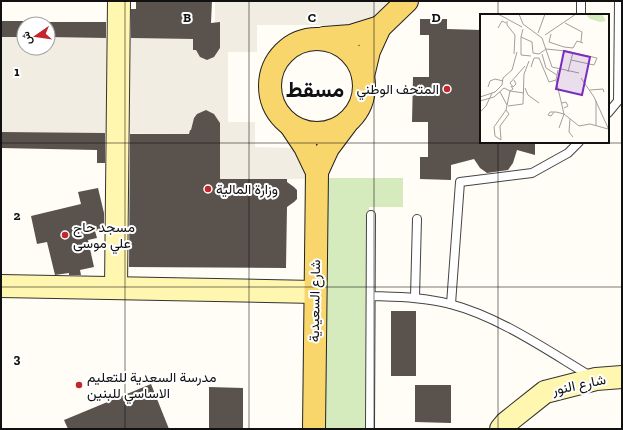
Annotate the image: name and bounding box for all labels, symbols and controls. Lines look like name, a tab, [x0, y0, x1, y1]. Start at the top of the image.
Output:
text: B	[183, 10, 191, 25]
text: C	[308, 10, 316, 25]
text: D	[431, 10, 441, 25]
inset map	[480, 14, 609, 143]
north arrow	[16, 16, 56, 56]
text: ش	[19, 30, 35, 46]
text: 1	[14, 64, 20, 79]
district label: مسقط	[286, 76, 344, 103]
place label: المتحف الوطني	[357, 81, 439, 101]
marker: المتحف الوطني	[442, 84, 452, 94]
place label: وزارة المالية	[216, 181, 278, 198]
marker: وزارة المالية	[203, 184, 213, 194]
text: 2	[14, 208, 21, 223]
place label: مسجد حاج علي موسى	[73, 219, 135, 255]
marker: مسجد حاج علي موسى	[60, 230, 70, 240]
street label: شارع السعيدية	[306, 260, 326, 342]
text: 3	[14, 351, 21, 366]
place label: مدرسة السعدية للتعليم الاساسي للبنين	[87, 369, 216, 405]
street label: شارع النور	[550, 371, 608, 401]
marker: مدرسة السعدية للتعليم الاساسي للبنين	[74, 380, 84, 390]

